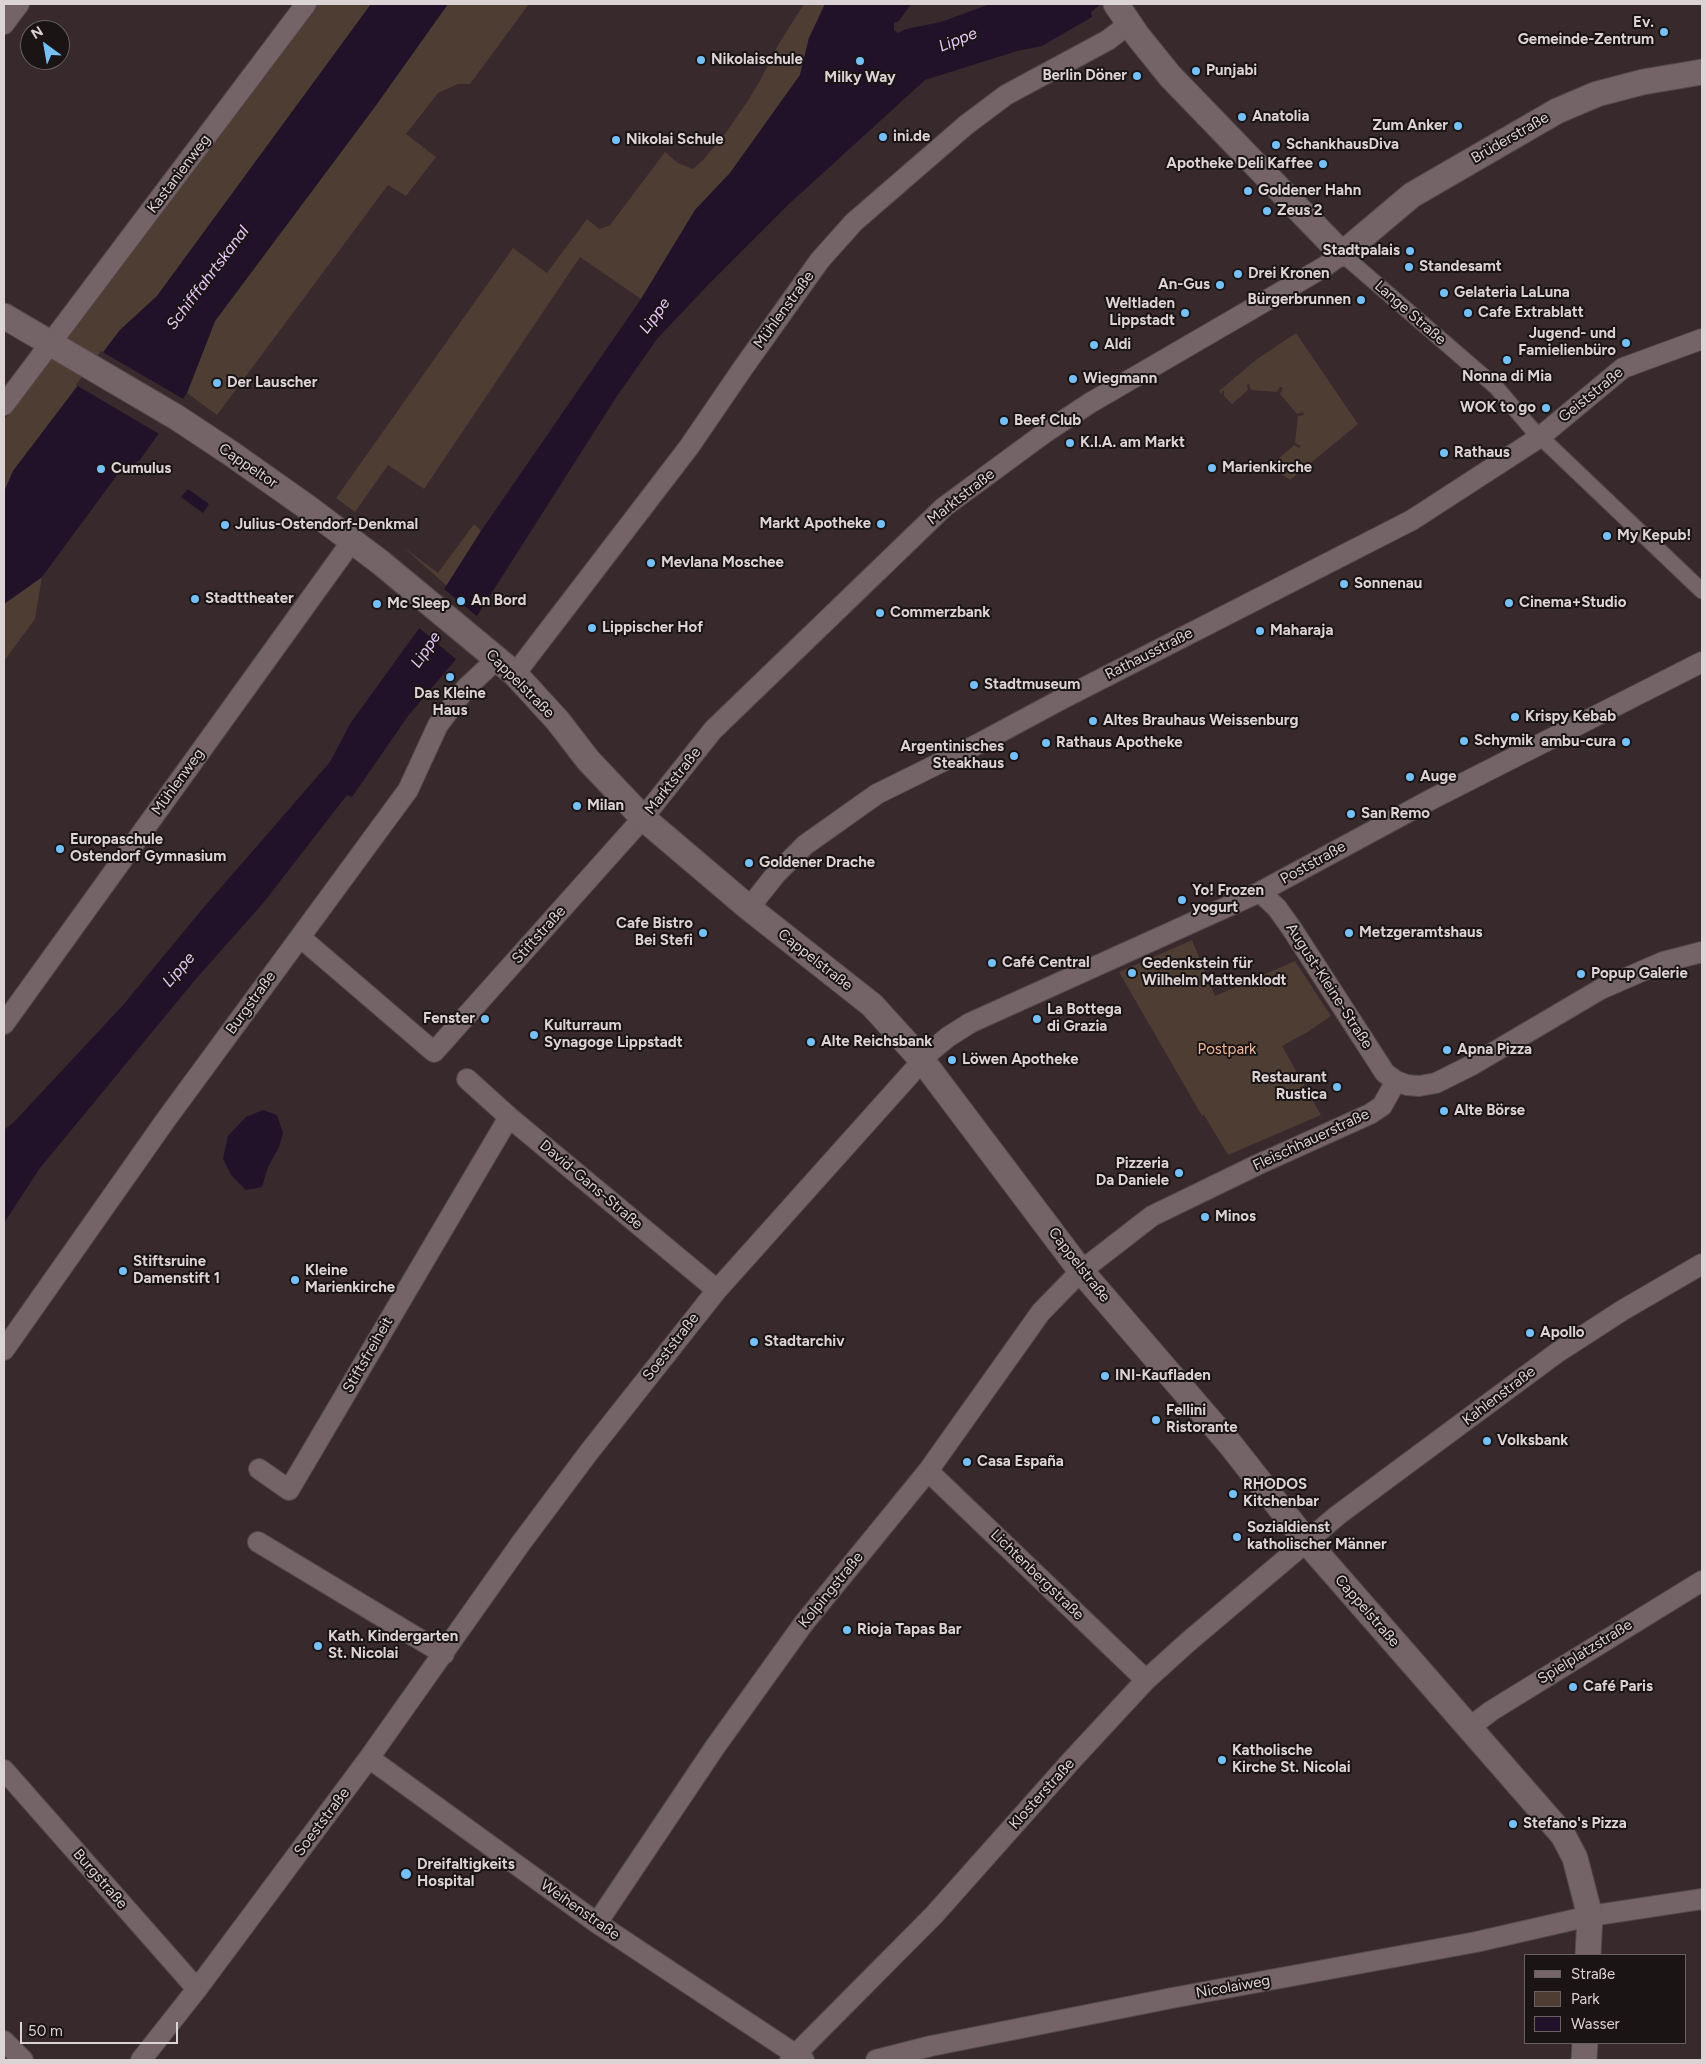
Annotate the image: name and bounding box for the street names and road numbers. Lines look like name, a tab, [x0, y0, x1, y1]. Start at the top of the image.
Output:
street label: Brüderstraße	[1468, 109, 1552, 167]
street label: Kastanienweg	[144, 131, 214, 217]
street label: Mühlenstraße	[750, 268, 818, 352]
street label: Lange Straße	[1371, 277, 1449, 349]
street label: Geiststraße	[1555, 364, 1627, 426]
street label: Cappeltor	[215, 440, 281, 492]
street label: Marktstraße	[924, 465, 998, 529]
street label: Rathausstraße	[1102, 624, 1196, 684]
street label: Cappelstraße	[482, 646, 558, 722]
street label: Marktstraße	[641, 744, 705, 818]
street label: Mühlenweg	[148, 745, 208, 819]
street label: Poststraße	[1277, 838, 1349, 888]
street label: Stiftstraße	[508, 902, 570, 968]
street label: August-Kleine-Straße	[1282, 920, 1376, 1052]
street label: Cappelstraße	[774, 925, 856, 995]
street label: Burgstraße	[222, 968, 280, 1038]
street label: Fleischhauerstraße	[1250, 1105, 1372, 1175]
street label: David-Gans-Straße	[536, 1137, 646, 1233]
street label: Cappelstraße	[1044, 1224, 1114, 1306]
street label: Soeststraße	[639, 1310, 703, 1384]
street label: Stiftsfreiheit	[339, 1314, 397, 1396]
street label: Kahlenstraße	[1459, 1363, 1539, 1429]
street label: Lichtenbergstraße	[987, 1526, 1087, 1624]
street label: Kolpingstraße	[795, 1548, 867, 1632]
street label: Cappelstraße	[1331, 1571, 1403, 1651]
street label: Spielplatzstraße	[1534, 1616, 1636, 1688]
street label: Klosterstraße	[1006, 1755, 1078, 1833]
street label: Soeststraße	[291, 1784, 353, 1860]
street label: Burgstraße	[69, 1845, 131, 1913]
street label: Weihenstraße	[537, 1876, 623, 1944]
street label: Nicolaiweg	[1195, 1972, 1271, 2002]

